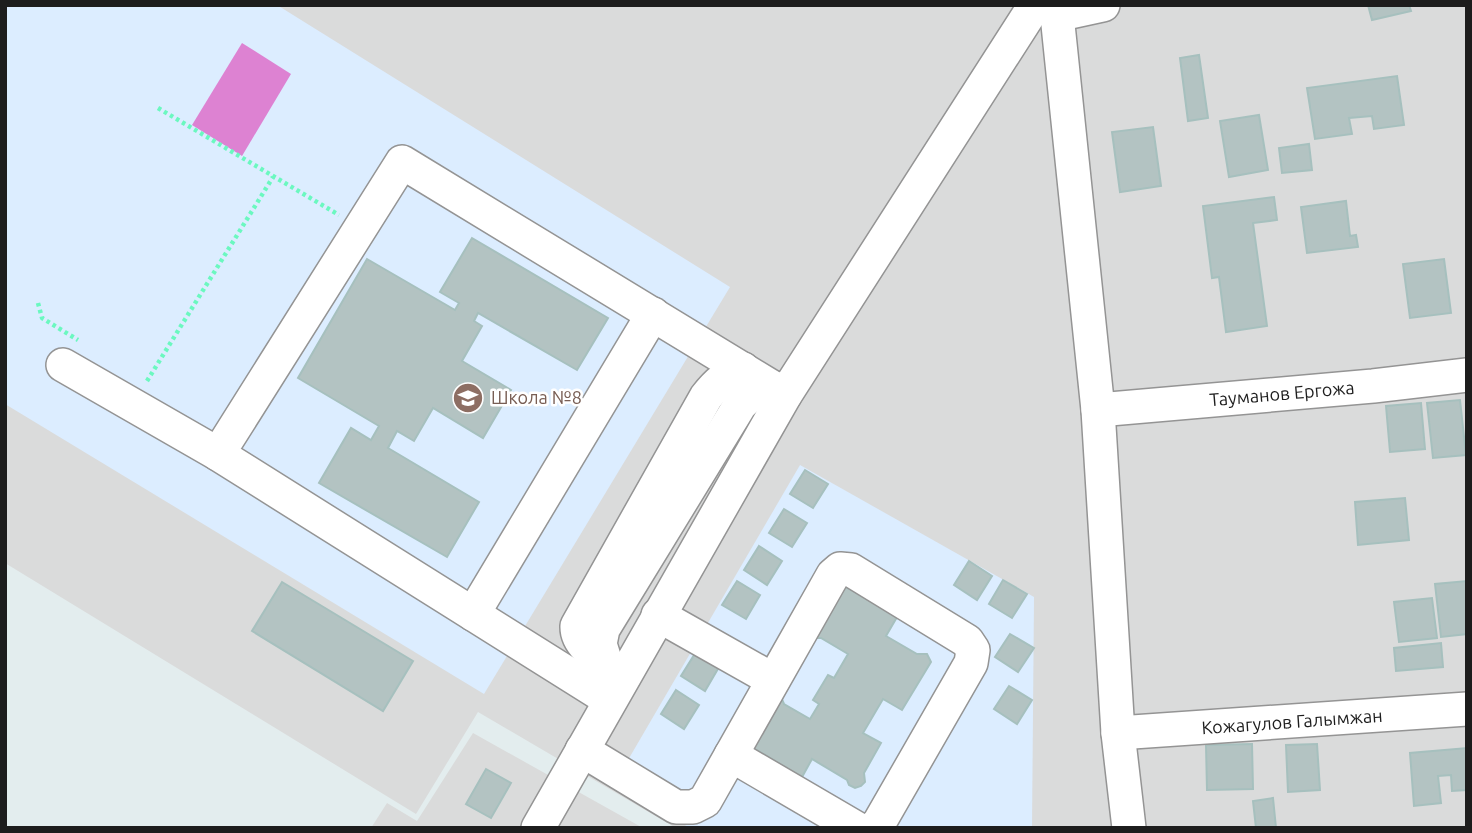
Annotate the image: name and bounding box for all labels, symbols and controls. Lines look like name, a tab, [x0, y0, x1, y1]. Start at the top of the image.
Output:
street label: Тауманов Ергожа	[1209, 377, 1355, 409]
school or university icon: Школа №8	[451, 381, 485, 415]
place label: Школа №8	[491, 387, 582, 407]
street label: Кожагулов Галымжан	[1201, 705, 1383, 737]

